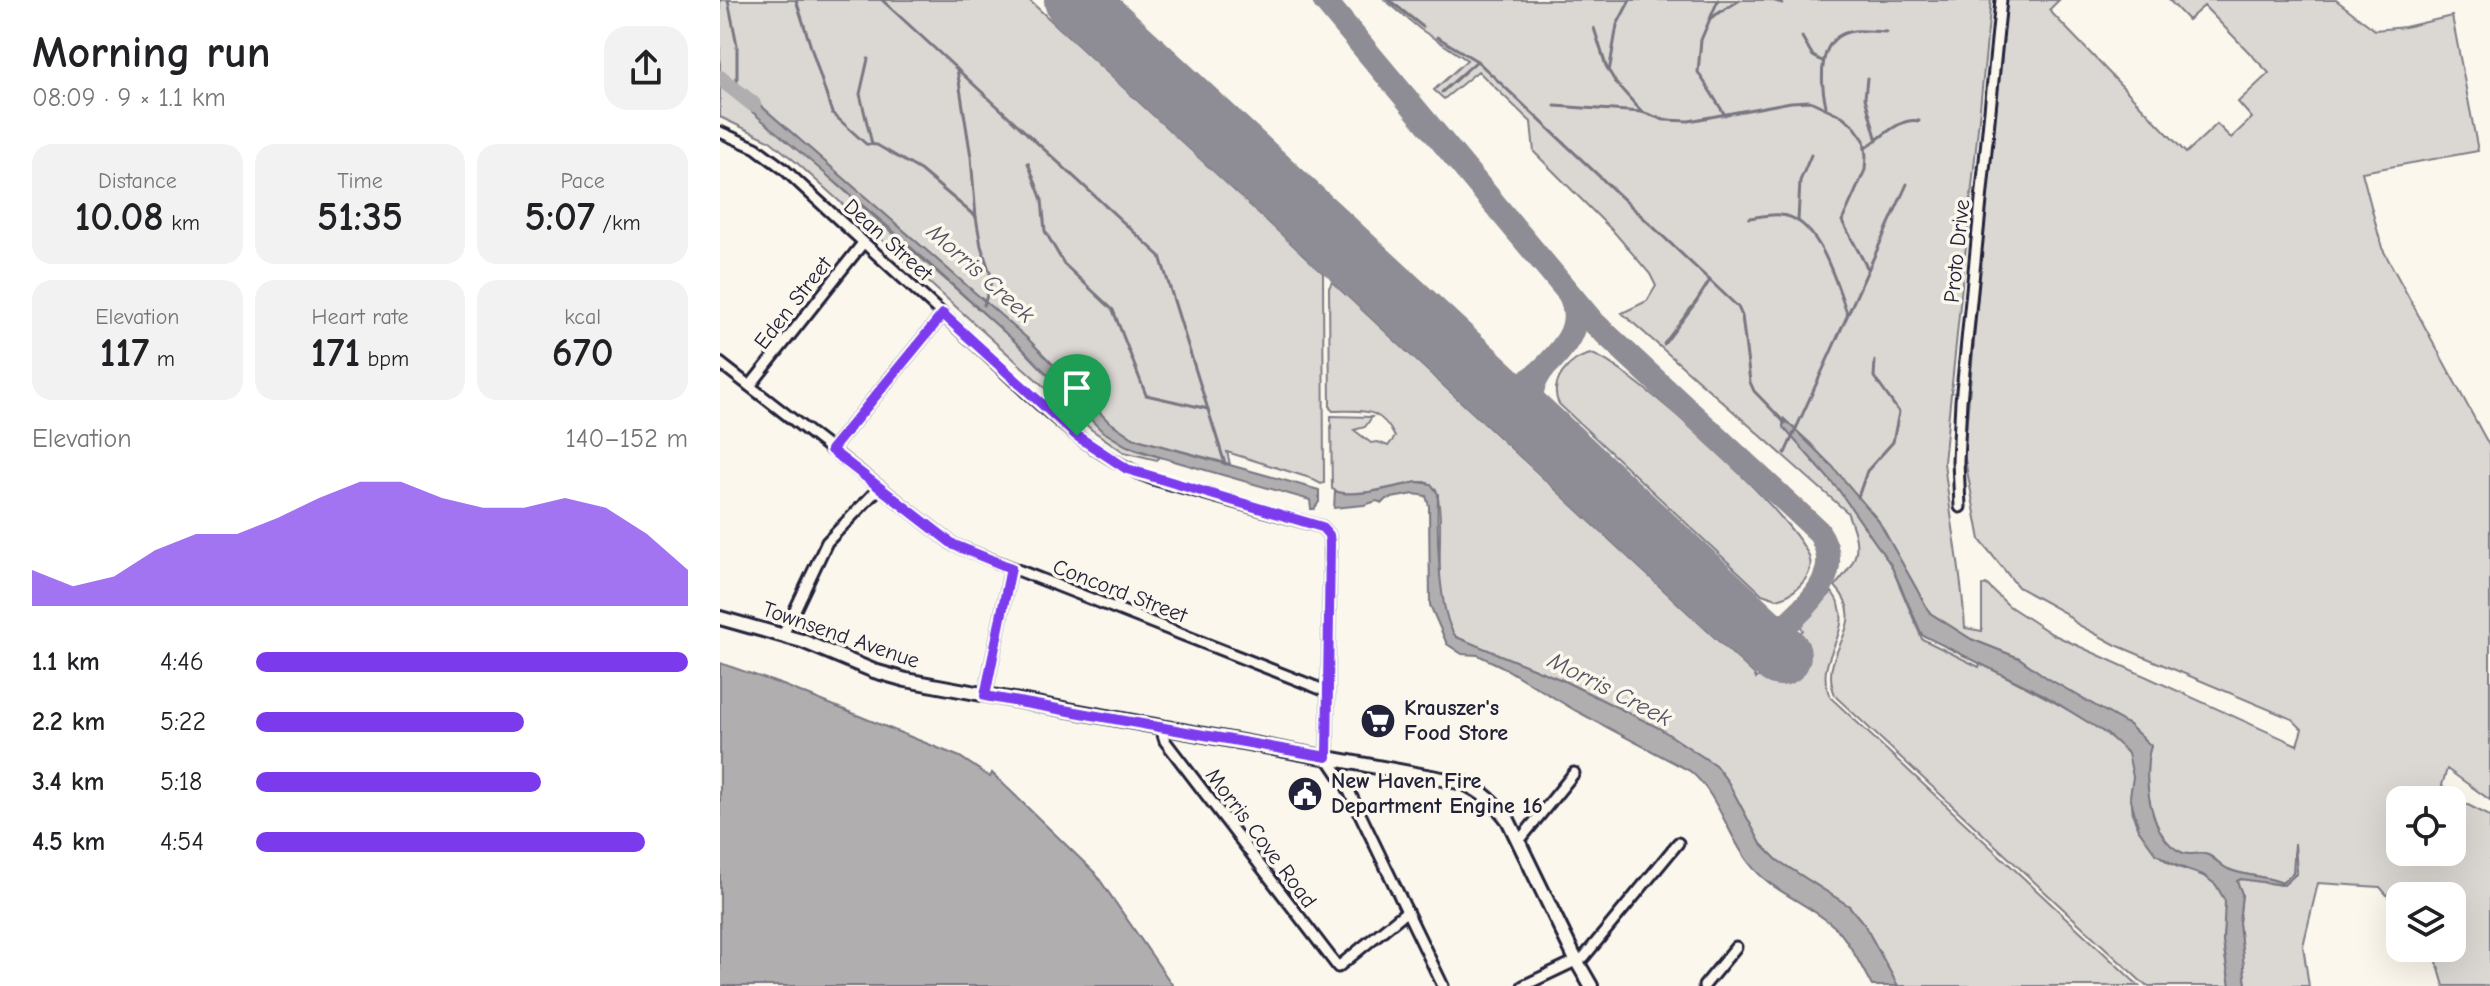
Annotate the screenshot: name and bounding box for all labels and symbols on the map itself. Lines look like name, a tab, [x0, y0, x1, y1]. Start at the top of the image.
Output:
street label: Dean Street	[838, 193, 938, 287]
street label: Proto Drive	[1939, 198, 1975, 304]
water label: Morris Creek	[921, 217, 1041, 329]
street label: Eden Street	[749, 251, 838, 355]
pin	[1043, 354, 1111, 436]
street label: Concord Street	[1049, 553, 1191, 629]
street label: Townsend Avenue	[759, 596, 923, 674]
water label: Morris Creek	[1543, 645, 1677, 732]
place label: Krauszer's Food Store	[1404, 695, 1508, 746]
supermarket icon: Krauszer's Food Store	[1359, 702, 1397, 740]
street label: Morris Cove Road	[1200, 763, 1322, 913]
place label: New Haven Fire Department Engine 16	[1331, 768, 1543, 819]
public building icon: New Haven Fire Department Engine 16	[1286, 775, 1324, 813]

